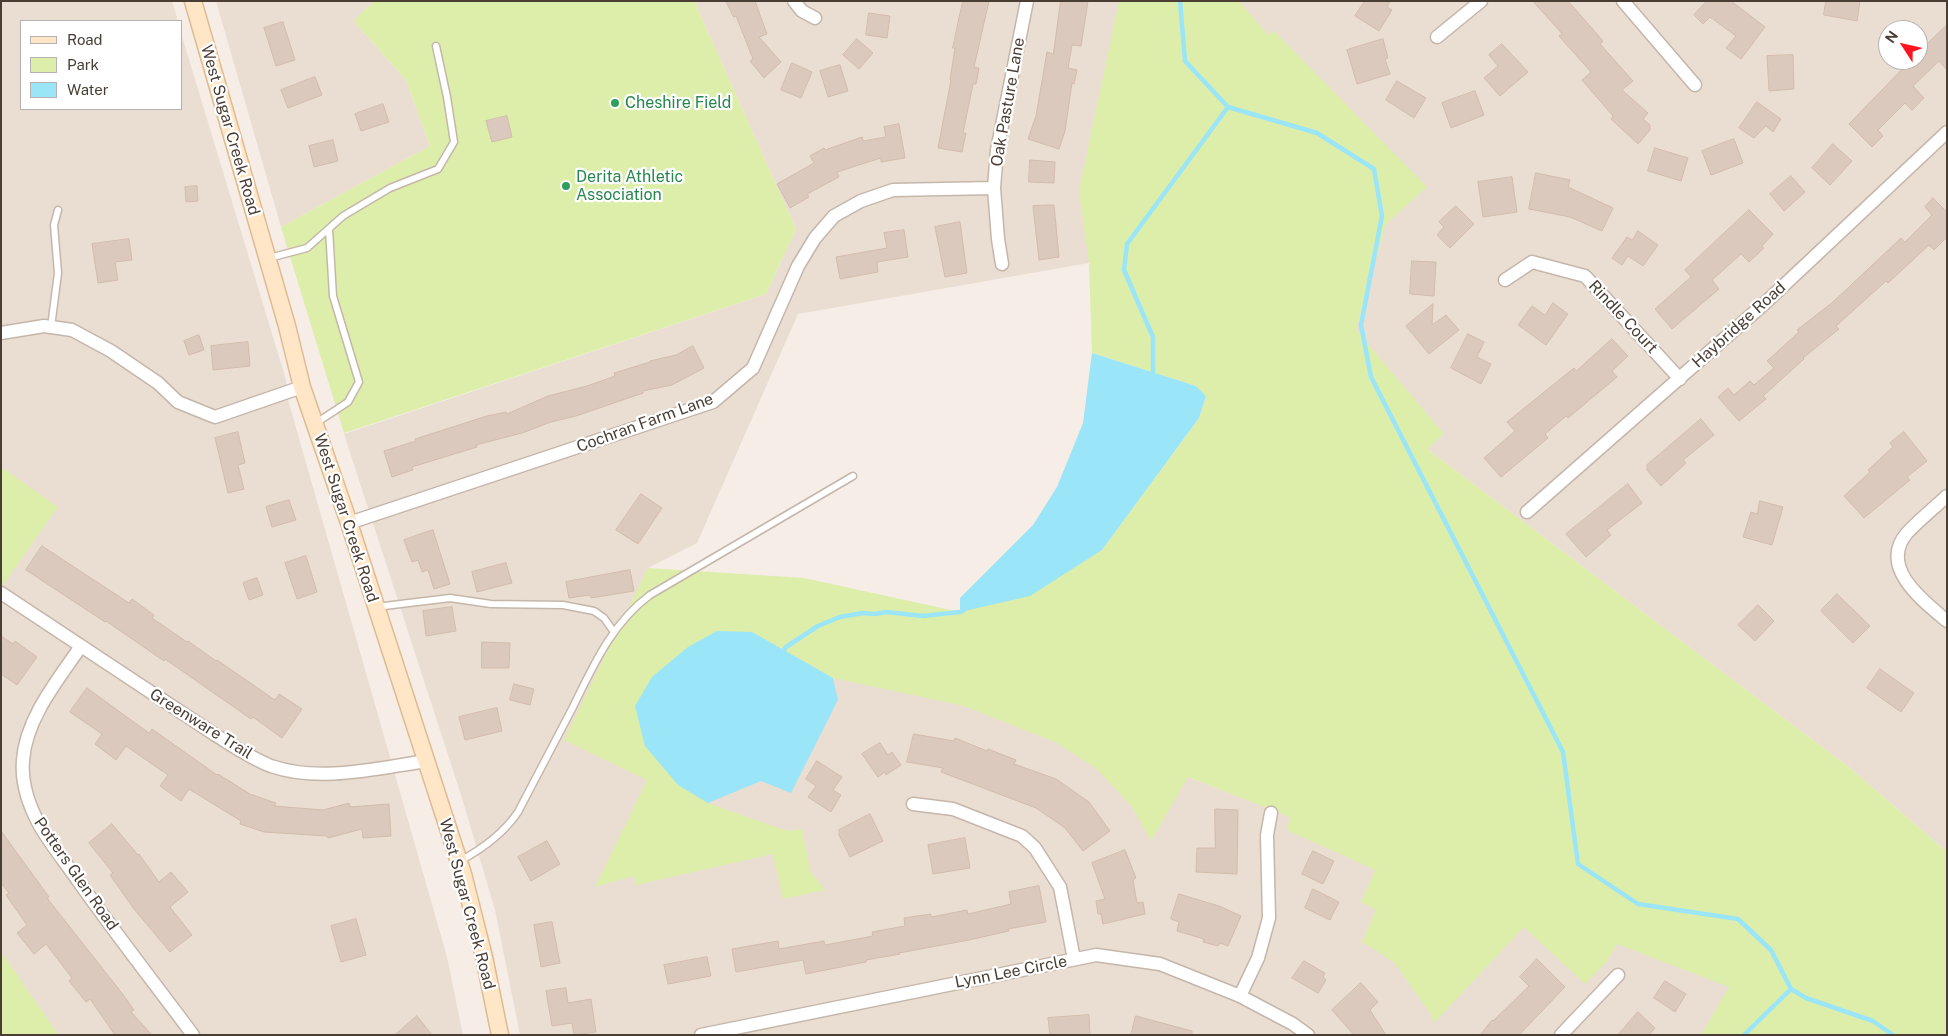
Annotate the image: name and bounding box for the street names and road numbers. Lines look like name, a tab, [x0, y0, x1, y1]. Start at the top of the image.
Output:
street label: Oak Pasture Lane	[987, 36, 1029, 168]
street label: West Sugar Creek Road	[196, 43, 264, 217]
street label: Rindle Court	[1584, 277, 1662, 357]
street label: Haybridge Road	[1688, 278, 1790, 372]
street label: Cochran Farm Lane	[574, 389, 716, 457]
street label: West Sugar Creek Road	[310, 431, 382, 605]
street label: Greenware Trail	[146, 685, 256, 763]
street label: Potters Glen Road	[30, 814, 122, 934]
street label: West Sugar Creek Road	[435, 816, 499, 992]
street label: Lynn Lee Circle	[953, 952, 1069, 992]

